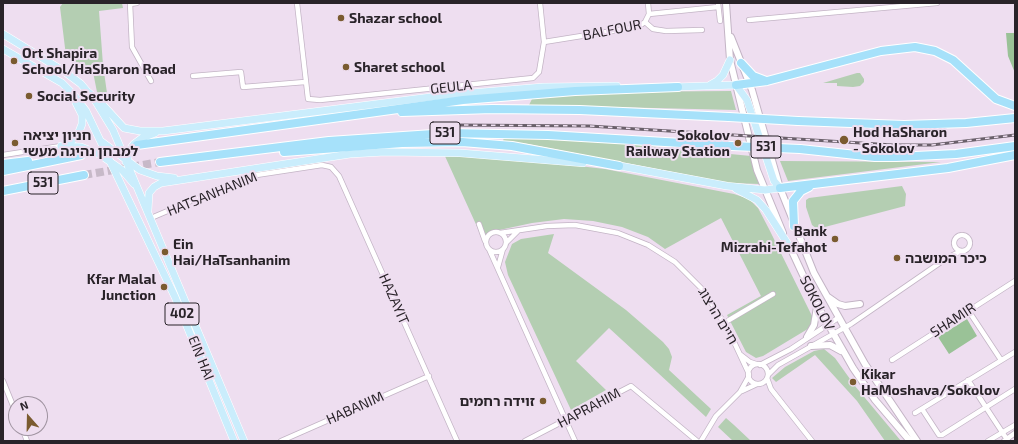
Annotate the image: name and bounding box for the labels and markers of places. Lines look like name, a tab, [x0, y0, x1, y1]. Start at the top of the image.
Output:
place label: Shazar school	[349, 10, 442, 26]
marker: Shazar school	[336, 13, 346, 23]
place label: Ort Shapira School/HaSharon Road	[22, 45, 176, 78]
marker: Ort Shapira School/HaSharon Road	[9, 56, 19, 66]
place label: Sharet school	[354, 59, 445, 75]
marker: Sharet school	[341, 62, 351, 72]
place label: Social Security	[37, 88, 135, 104]
marker: Social Security	[24, 91, 34, 101]
place label: Hod HaSharon - Sokolov	[853, 124, 947, 156]
place label: חניון יציאה למבחן נהיגה מעשי	[23, 127, 138, 160]
place label: Sokolov Railway Station	[626, 127, 730, 160]
marker: Hod HaSharon - Sokolov	[838, 134, 850, 146]
marker: חניון יציאה למבחן נהיגה מעשי	[10, 138, 20, 148]
marker: Sokolov Railway Station	[733, 138, 743, 148]
place label: Bank Mizrahi-Tefahot	[721, 223, 827, 256]
marker: Bank Mizrahi-Tefahot	[830, 234, 840, 244]
place label: Ein Hai/HaTsanhanim	[173, 236, 290, 268]
marker: Ein Hai/HaTsanhanim	[160, 247, 170, 257]
place label: כיכר המושבה	[905, 250, 987, 266]
marker: כיכר המושבה	[892, 253, 902, 263]
place label: Kfar Malal Junction	[87, 271, 156, 304]
marker: Kfar Malal Junction	[159, 282, 169, 292]
place label: Kikar HaMoshava/Sokolov	[861, 366, 1000, 398]
marker: Kikar HaMoshava/Sokolov	[848, 377, 858, 387]
place label: זוידה רחמים	[459, 393, 535, 409]
marker: זוידה רחמים	[538, 396, 548, 406]

